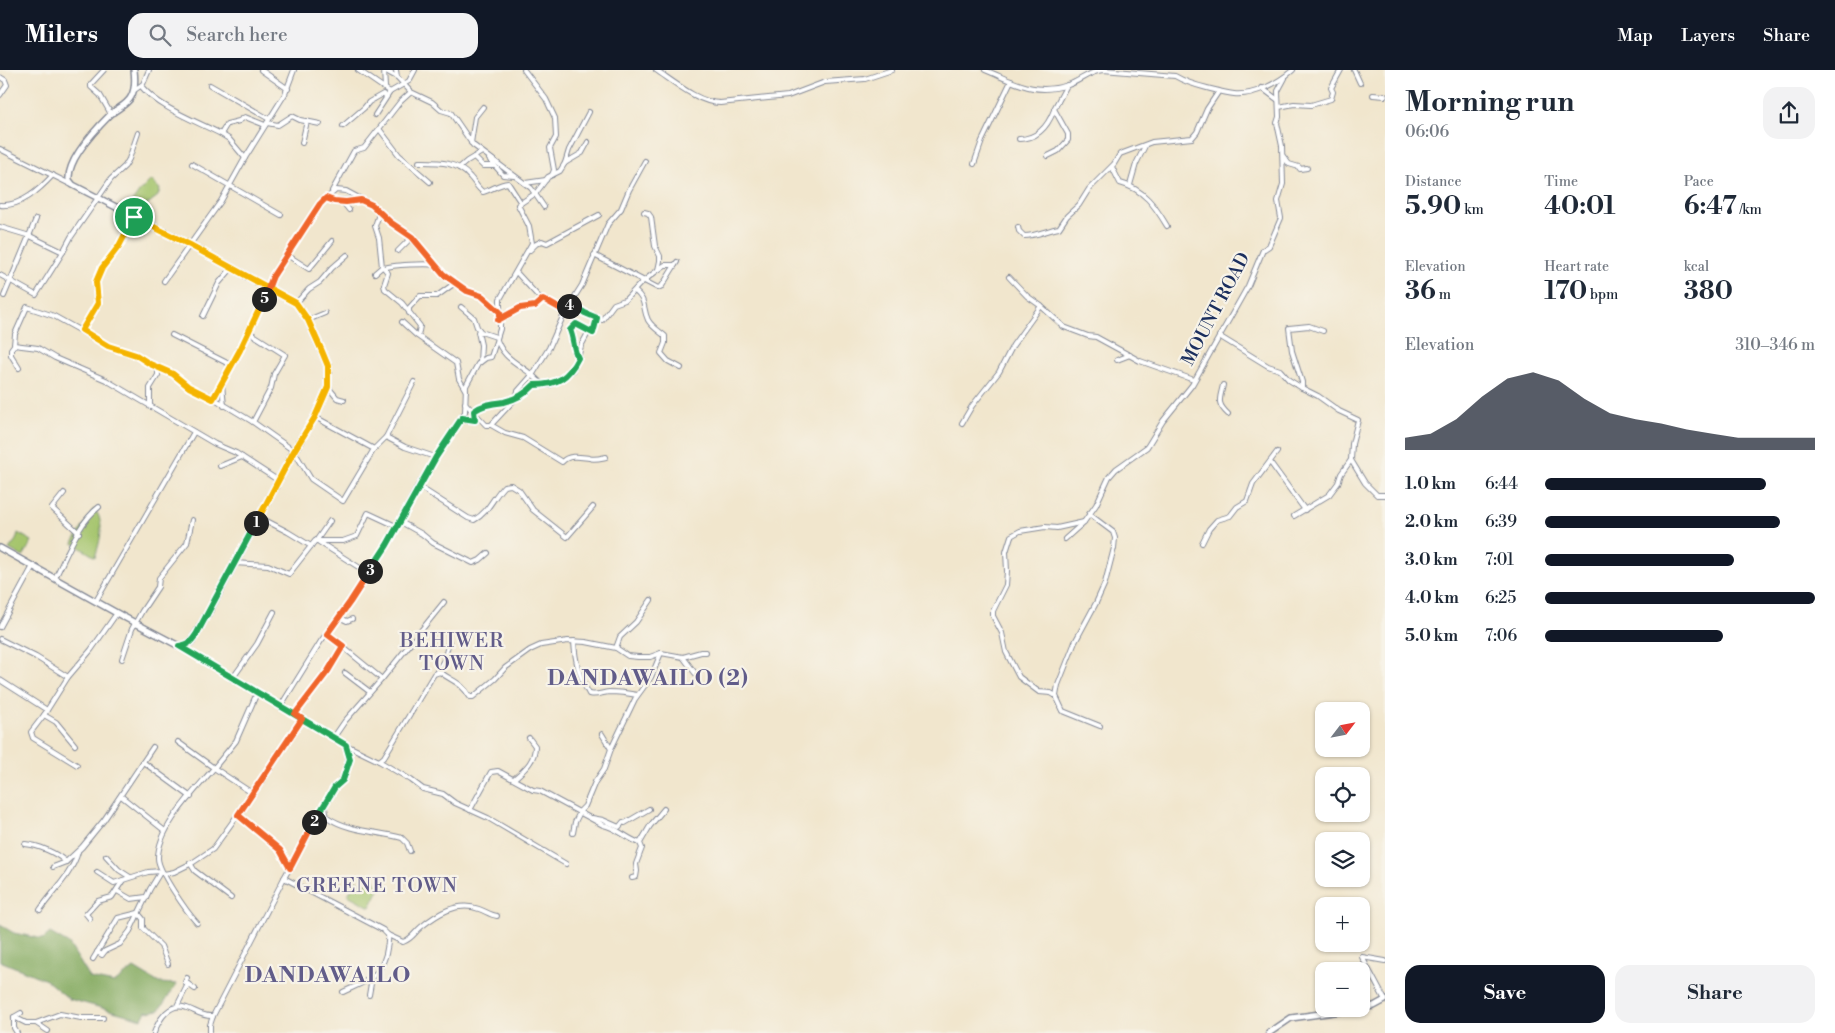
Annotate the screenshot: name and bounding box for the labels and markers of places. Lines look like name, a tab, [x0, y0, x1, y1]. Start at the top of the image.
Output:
pin	[113, 196, 155, 238]
pin: 5	[252, 286, 276, 312]
pin: 4	[556, 294, 582, 318]
pin: 1	[244, 510, 268, 536]
pin: 3	[358, 558, 382, 584]
pin: 2	[302, 810, 326, 834]

